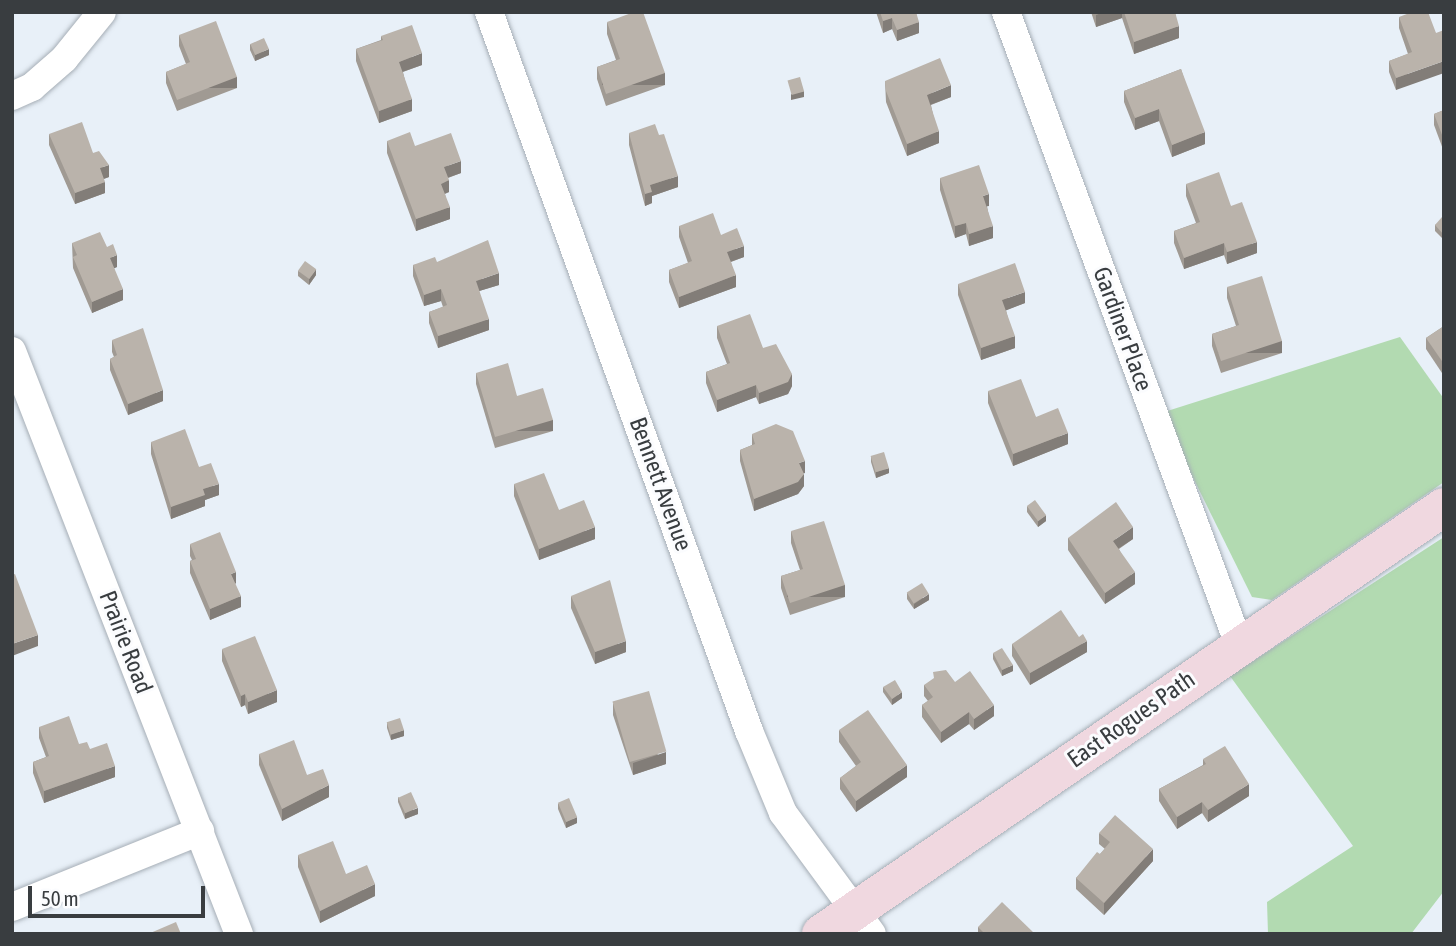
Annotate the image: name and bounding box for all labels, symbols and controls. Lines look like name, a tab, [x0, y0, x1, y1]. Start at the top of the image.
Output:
street label: Gardiner Place	[1087, 263, 1159, 395]
street label: Bennett Avenue	[624, 413, 698, 555]
street label: Prairie Road	[93, 587, 159, 697]
street label: East Rogues Path	[1062, 665, 1200, 773]
scale bar	[32, 872, 208, 916]
text: 50 m	[41, 886, 79, 910]

